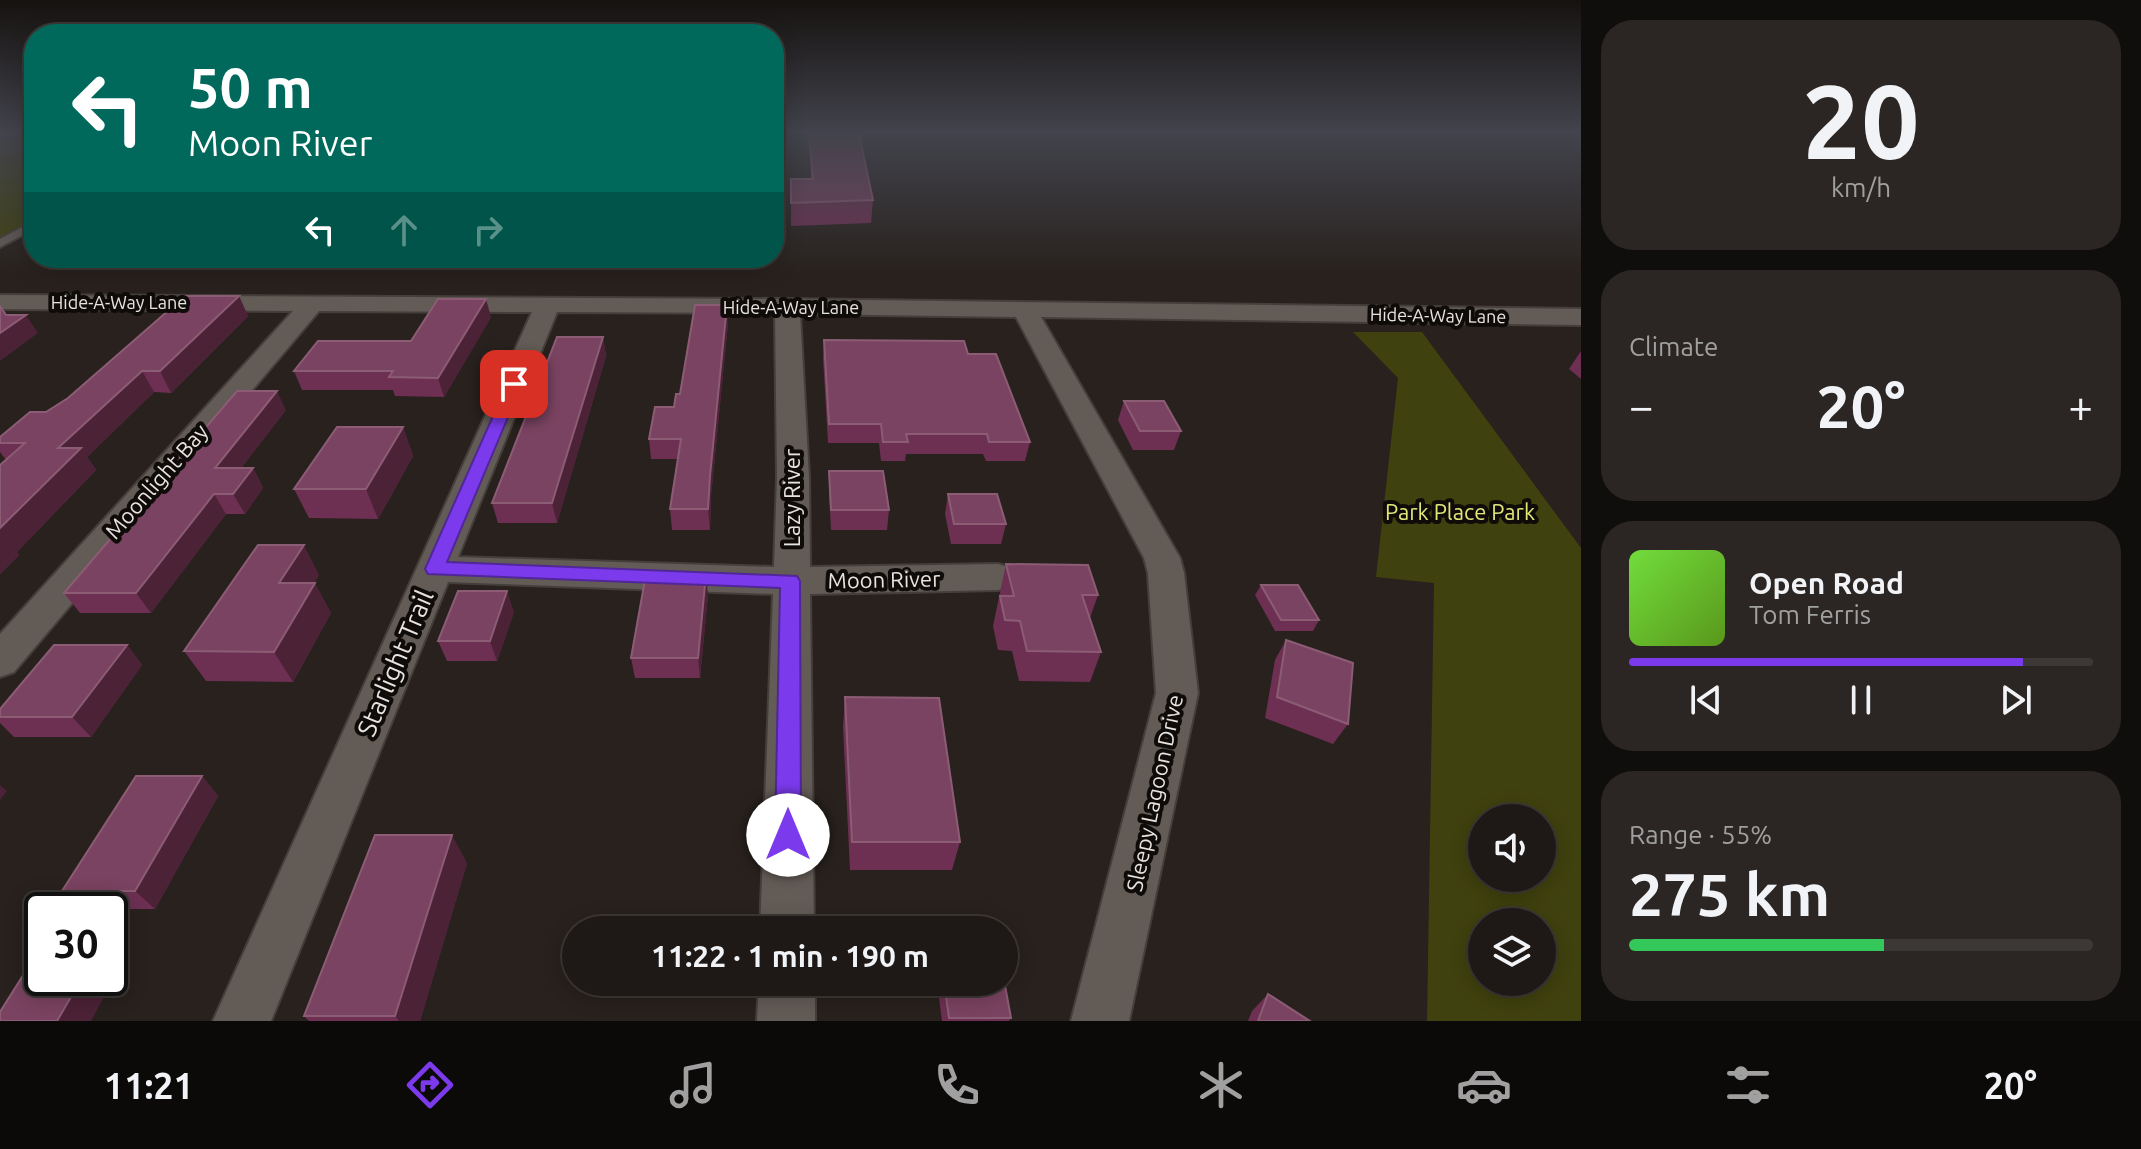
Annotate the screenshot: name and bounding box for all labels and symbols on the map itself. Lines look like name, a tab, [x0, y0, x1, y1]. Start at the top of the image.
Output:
street label: Hide-A-Way Lane	[51, 292, 187, 312]
street label: Hide-A-Way Lane	[723, 297, 859, 317]
street label: Hide-A-Way Lane	[1370, 304, 1506, 326]
pin	[480, 350, 548, 418]
street label: Moonlight Bay	[100, 418, 213, 543]
street label: Lazy River	[779, 448, 804, 547]
park label: Park Place Park	[1385, 499, 1535, 524]
street label: Moon River	[827, 566, 941, 592]
street label: Starlight Trail	[351, 585, 439, 740]
street label: Sleepy Lagoon Drive	[1121, 692, 1187, 894]
position arrow	[746, 793, 830, 877]
speed limit sign: 30	[24, 892, 128, 996]

